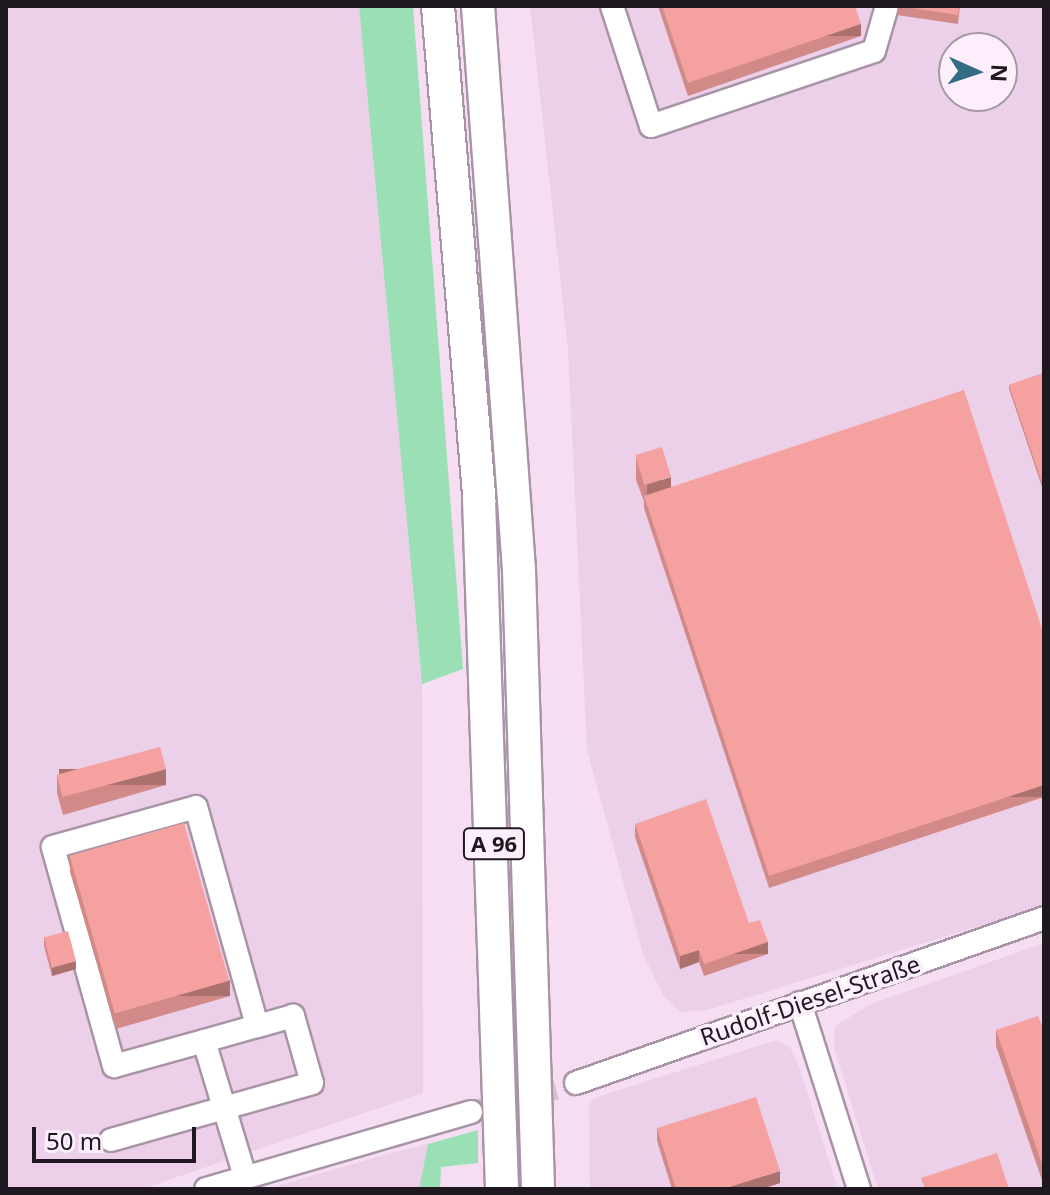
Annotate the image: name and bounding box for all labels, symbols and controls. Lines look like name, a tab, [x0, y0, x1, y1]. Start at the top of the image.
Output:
north arrow	[938, 32, 1018, 112]
text: N	[985, 63, 1015, 83]
road number: A 96	[462, 826, 526, 862]
street label: Rudolf-Diesel-Straße	[696, 949, 924, 1051]
scale bar	[36, 1111, 200, 1161]
text: 50 m	[46, 1124, 102, 1157]

